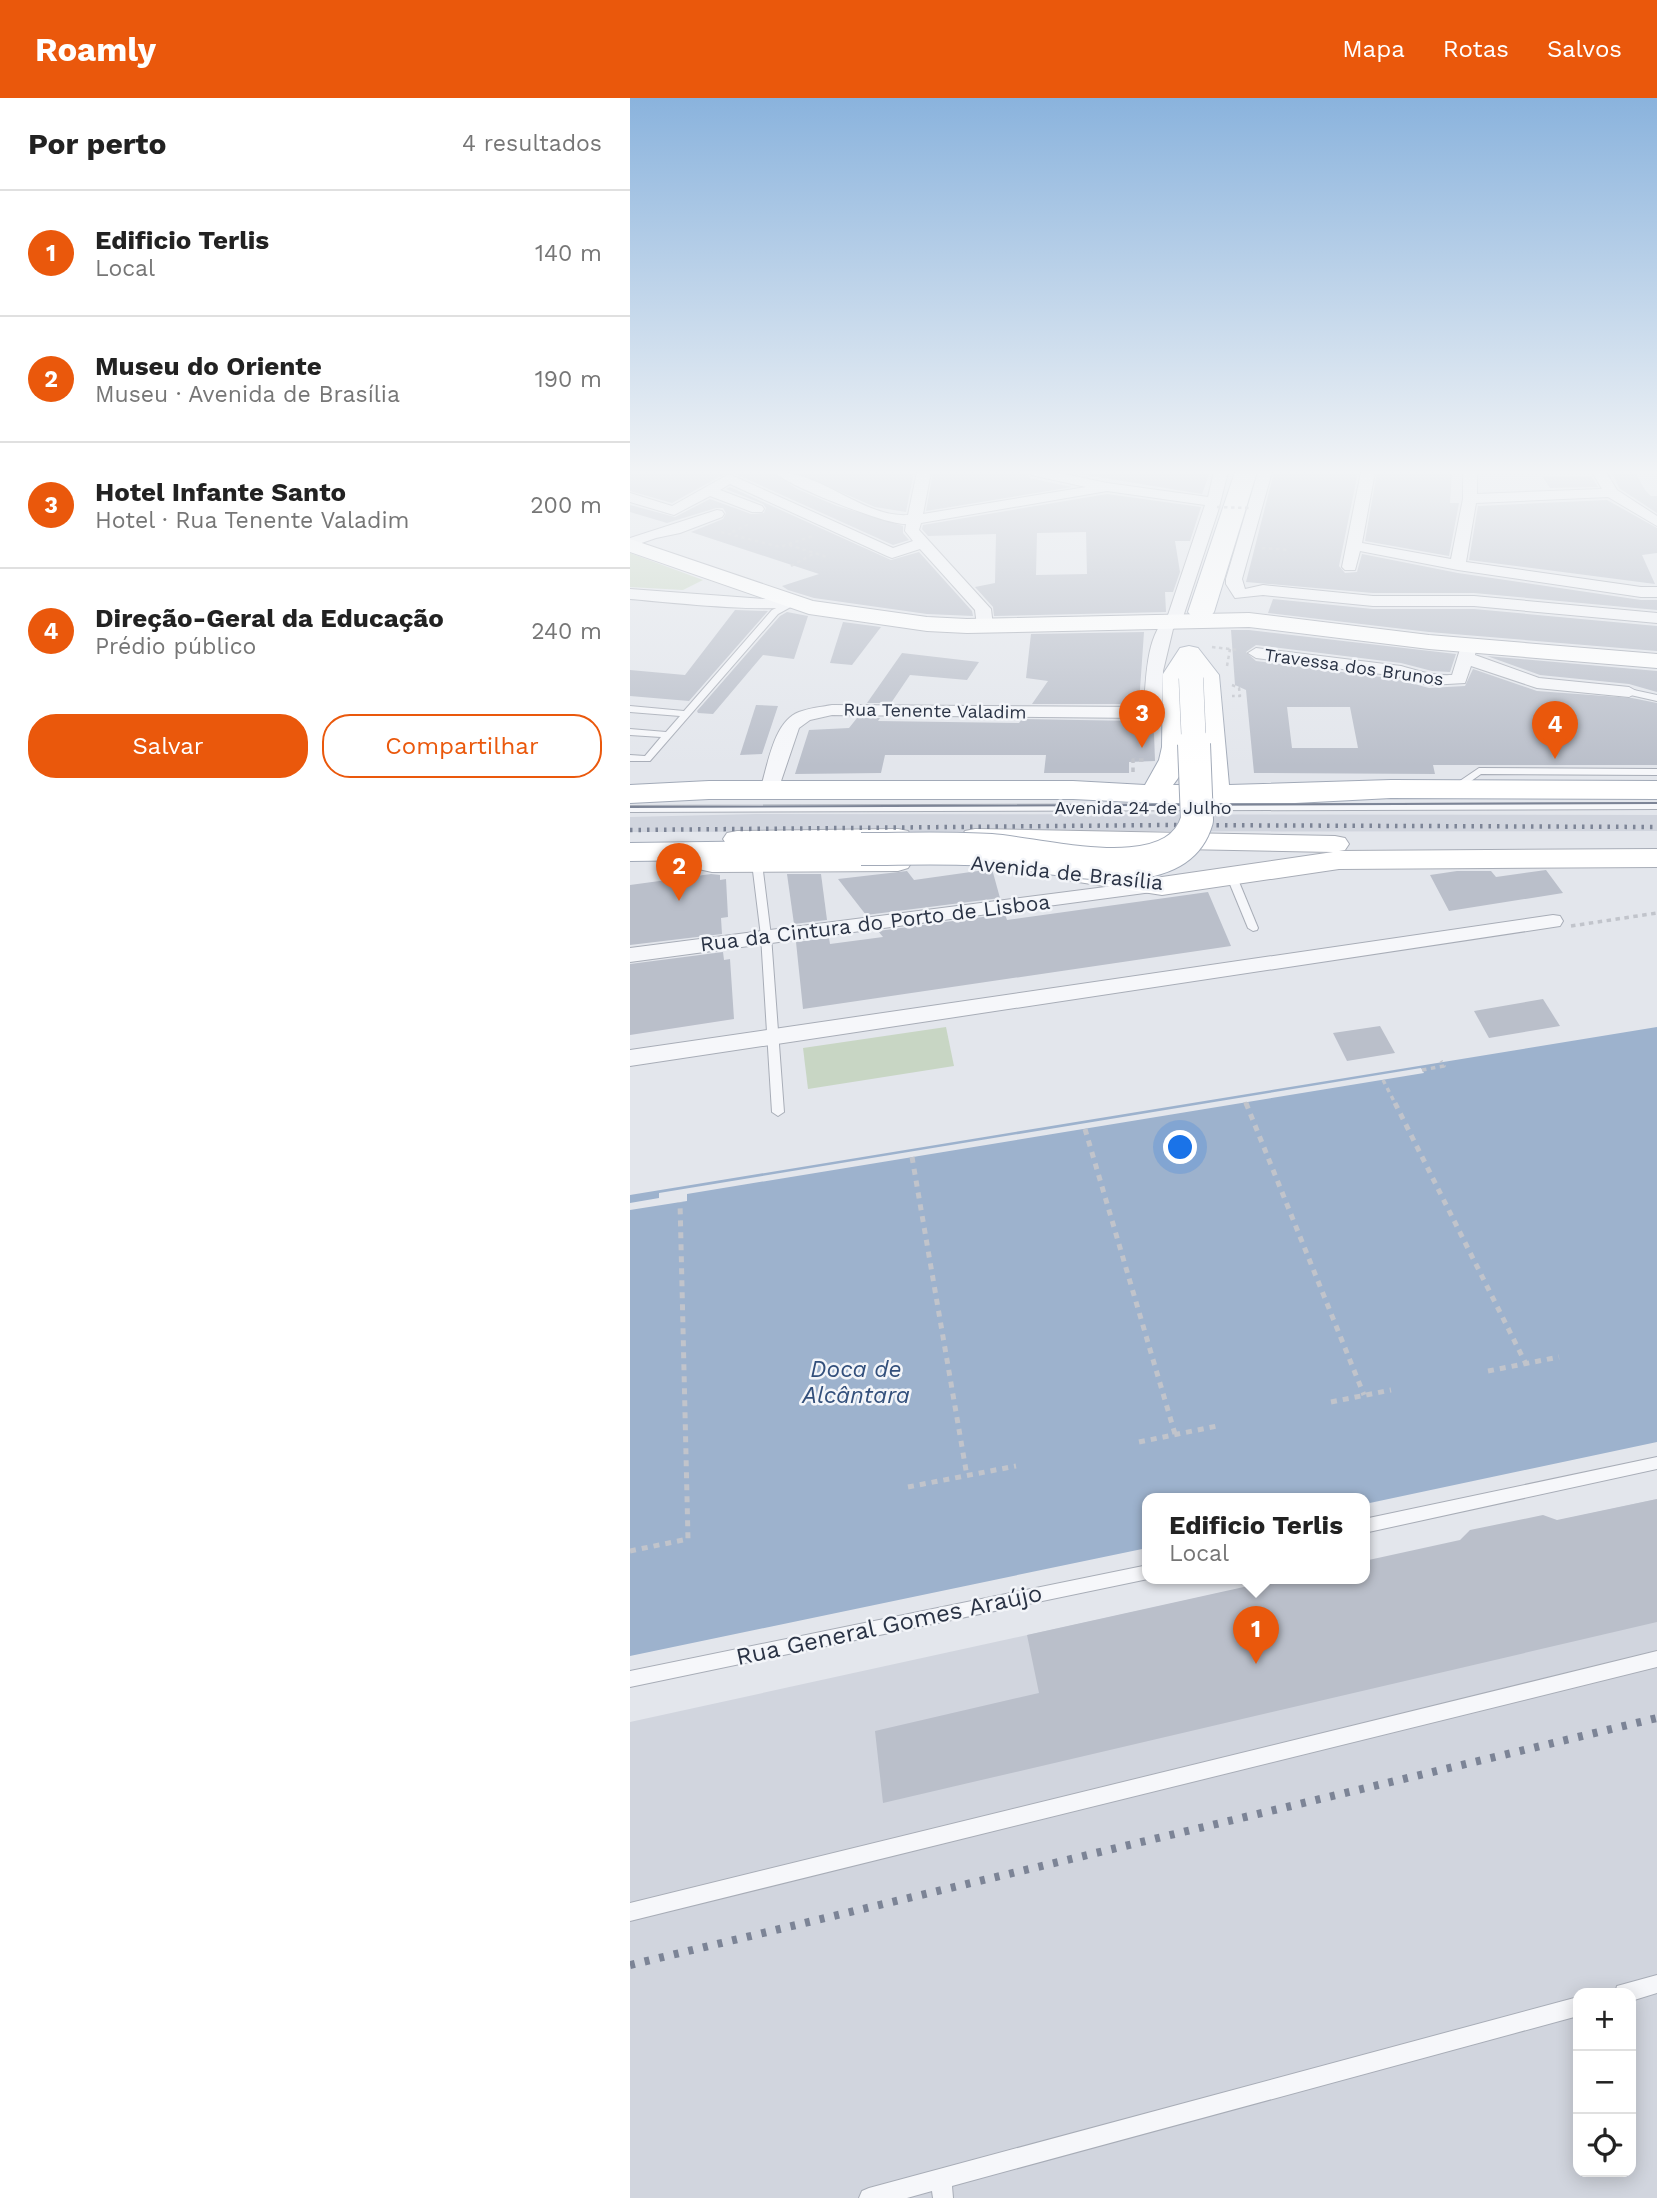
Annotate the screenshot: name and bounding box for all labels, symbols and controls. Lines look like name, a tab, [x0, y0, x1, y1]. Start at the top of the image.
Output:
text: Roamly	[35, 30, 156, 69]
text: Mapa	[1342, 35, 1405, 63]
text: Rotas	[1443, 35, 1509, 63]
text: Salvos	[1547, 35, 1622, 63]
text: Por perto	[28, 126, 166, 161]
text: 4 resultados	[462, 130, 602, 157]
text: Edificio Terlis	[95, 225, 269, 255]
text: 1	[46, 240, 56, 267]
text: 140 m	[535, 240, 602, 267]
text: Local	[95, 255, 155, 282]
text: Museu do Oriente	[95, 351, 322, 381]
text: 2	[44, 366, 58, 393]
text: 190 m	[535, 366, 602, 393]
text: Museu · Avenida de Brasília	[95, 381, 400, 408]
text: Hotel Infante Santo	[95, 477, 346, 507]
text: 3	[44, 492, 58, 519]
text: 200 m	[530, 492, 602, 519]
text: Hotel · Rua Tenente Valadim	[95, 507, 410, 534]
text: Direção-Geral da Educação	[95, 603, 444, 633]
text: 4	[44, 618, 58, 645]
text: 240 m	[531, 618, 602, 645]
text: Prédio público	[95, 633, 256, 660]
street label: Travessa dos Brunos	[1263, 644, 1445, 689]
pin: 3	[1119, 690, 1165, 748]
street label: Rua Tenente Valadim	[843, 698, 1027, 723]
pin: 4	[1532, 701, 1578, 759]
button: Salvar	[28, 714, 308, 778]
button: Compartilhar	[322, 714, 602, 778]
street label: Avenida 24 de Julho	[1054, 797, 1232, 818]
pin: 2	[656, 843, 702, 901]
street label: Avenida de Brasília	[970, 850, 1165, 895]
street label: Rua da Cintura do Porto de Lisboa	[699, 889, 1051, 956]
your location	[1163, 1130, 1197, 1164]
water label: Doca de Alcântara	[801, 1356, 910, 1409]
popup	[1142, 1493, 1370, 1584]
text: Edificio Terlis	[1169, 1510, 1343, 1540]
text: Local	[1169, 1540, 1229, 1567]
street label: Rua General Gomes Araújo	[733, 1579, 1045, 1671]
pin: 1	[1233, 1606, 1279, 1664]
map controls	[1573, 1988, 1636, 2177]
button: +	[1573, 1988, 1636, 2051]
button: −	[1573, 2051, 1636, 2114]
button: locate	[1573, 2114, 1636, 2177]

